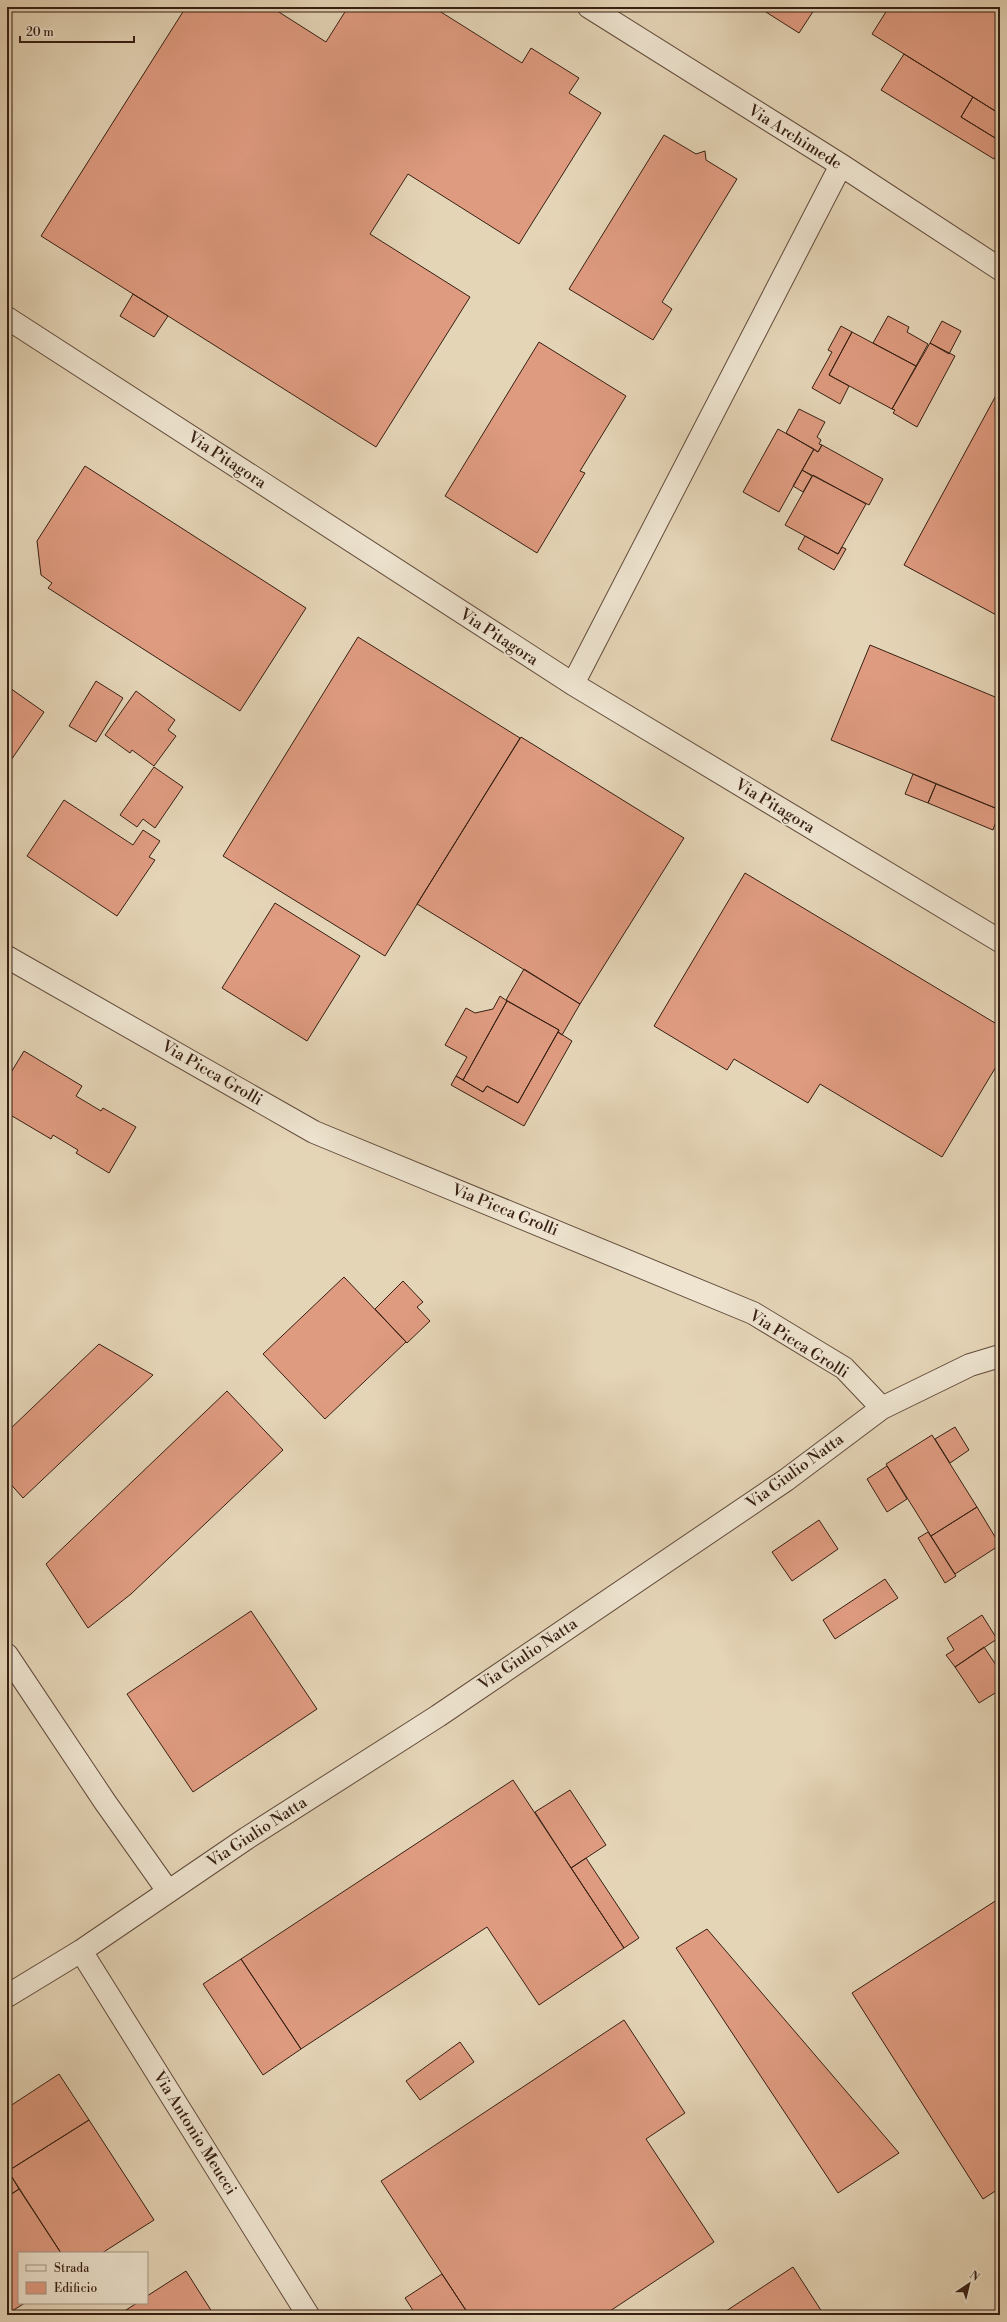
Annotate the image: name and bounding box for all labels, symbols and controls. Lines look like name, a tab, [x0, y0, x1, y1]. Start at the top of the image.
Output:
scale bar	[20, 18, 134, 44]
text: 20 m	[26, 25, 54, 40]
street label: Via Archimede	[744, 100, 846, 174]
street label: Via Pitagora	[183, 427, 271, 493]
street label: Via Pitagora	[455, 604, 543, 670]
street label: Via Pitagora	[731, 774, 819, 838]
street label: Via Picca Grolli	[157, 1036, 266, 1110]
street label: Via Picca Grolli	[448, 1179, 561, 1240]
street label: Via Picca Grolli	[745, 1305, 852, 1382]
street label: Via Giulio Natta	[742, 1429, 848, 1514]
street label: Via Giulio Natta	[474, 1613, 582, 1695]
street label: Via Giulio Natta	[202, 1792, 311, 1872]
street label: Via Antonio Meucci	[148, 2067, 241, 2199]
legend	[18, 2252, 148, 2304]
text: Strada	[54, 2261, 90, 2276]
north arrow	[949, 2264, 989, 2304]
text: N	[967, 2268, 982, 2285]
text: Edificio	[54, 2281, 97, 2296]

